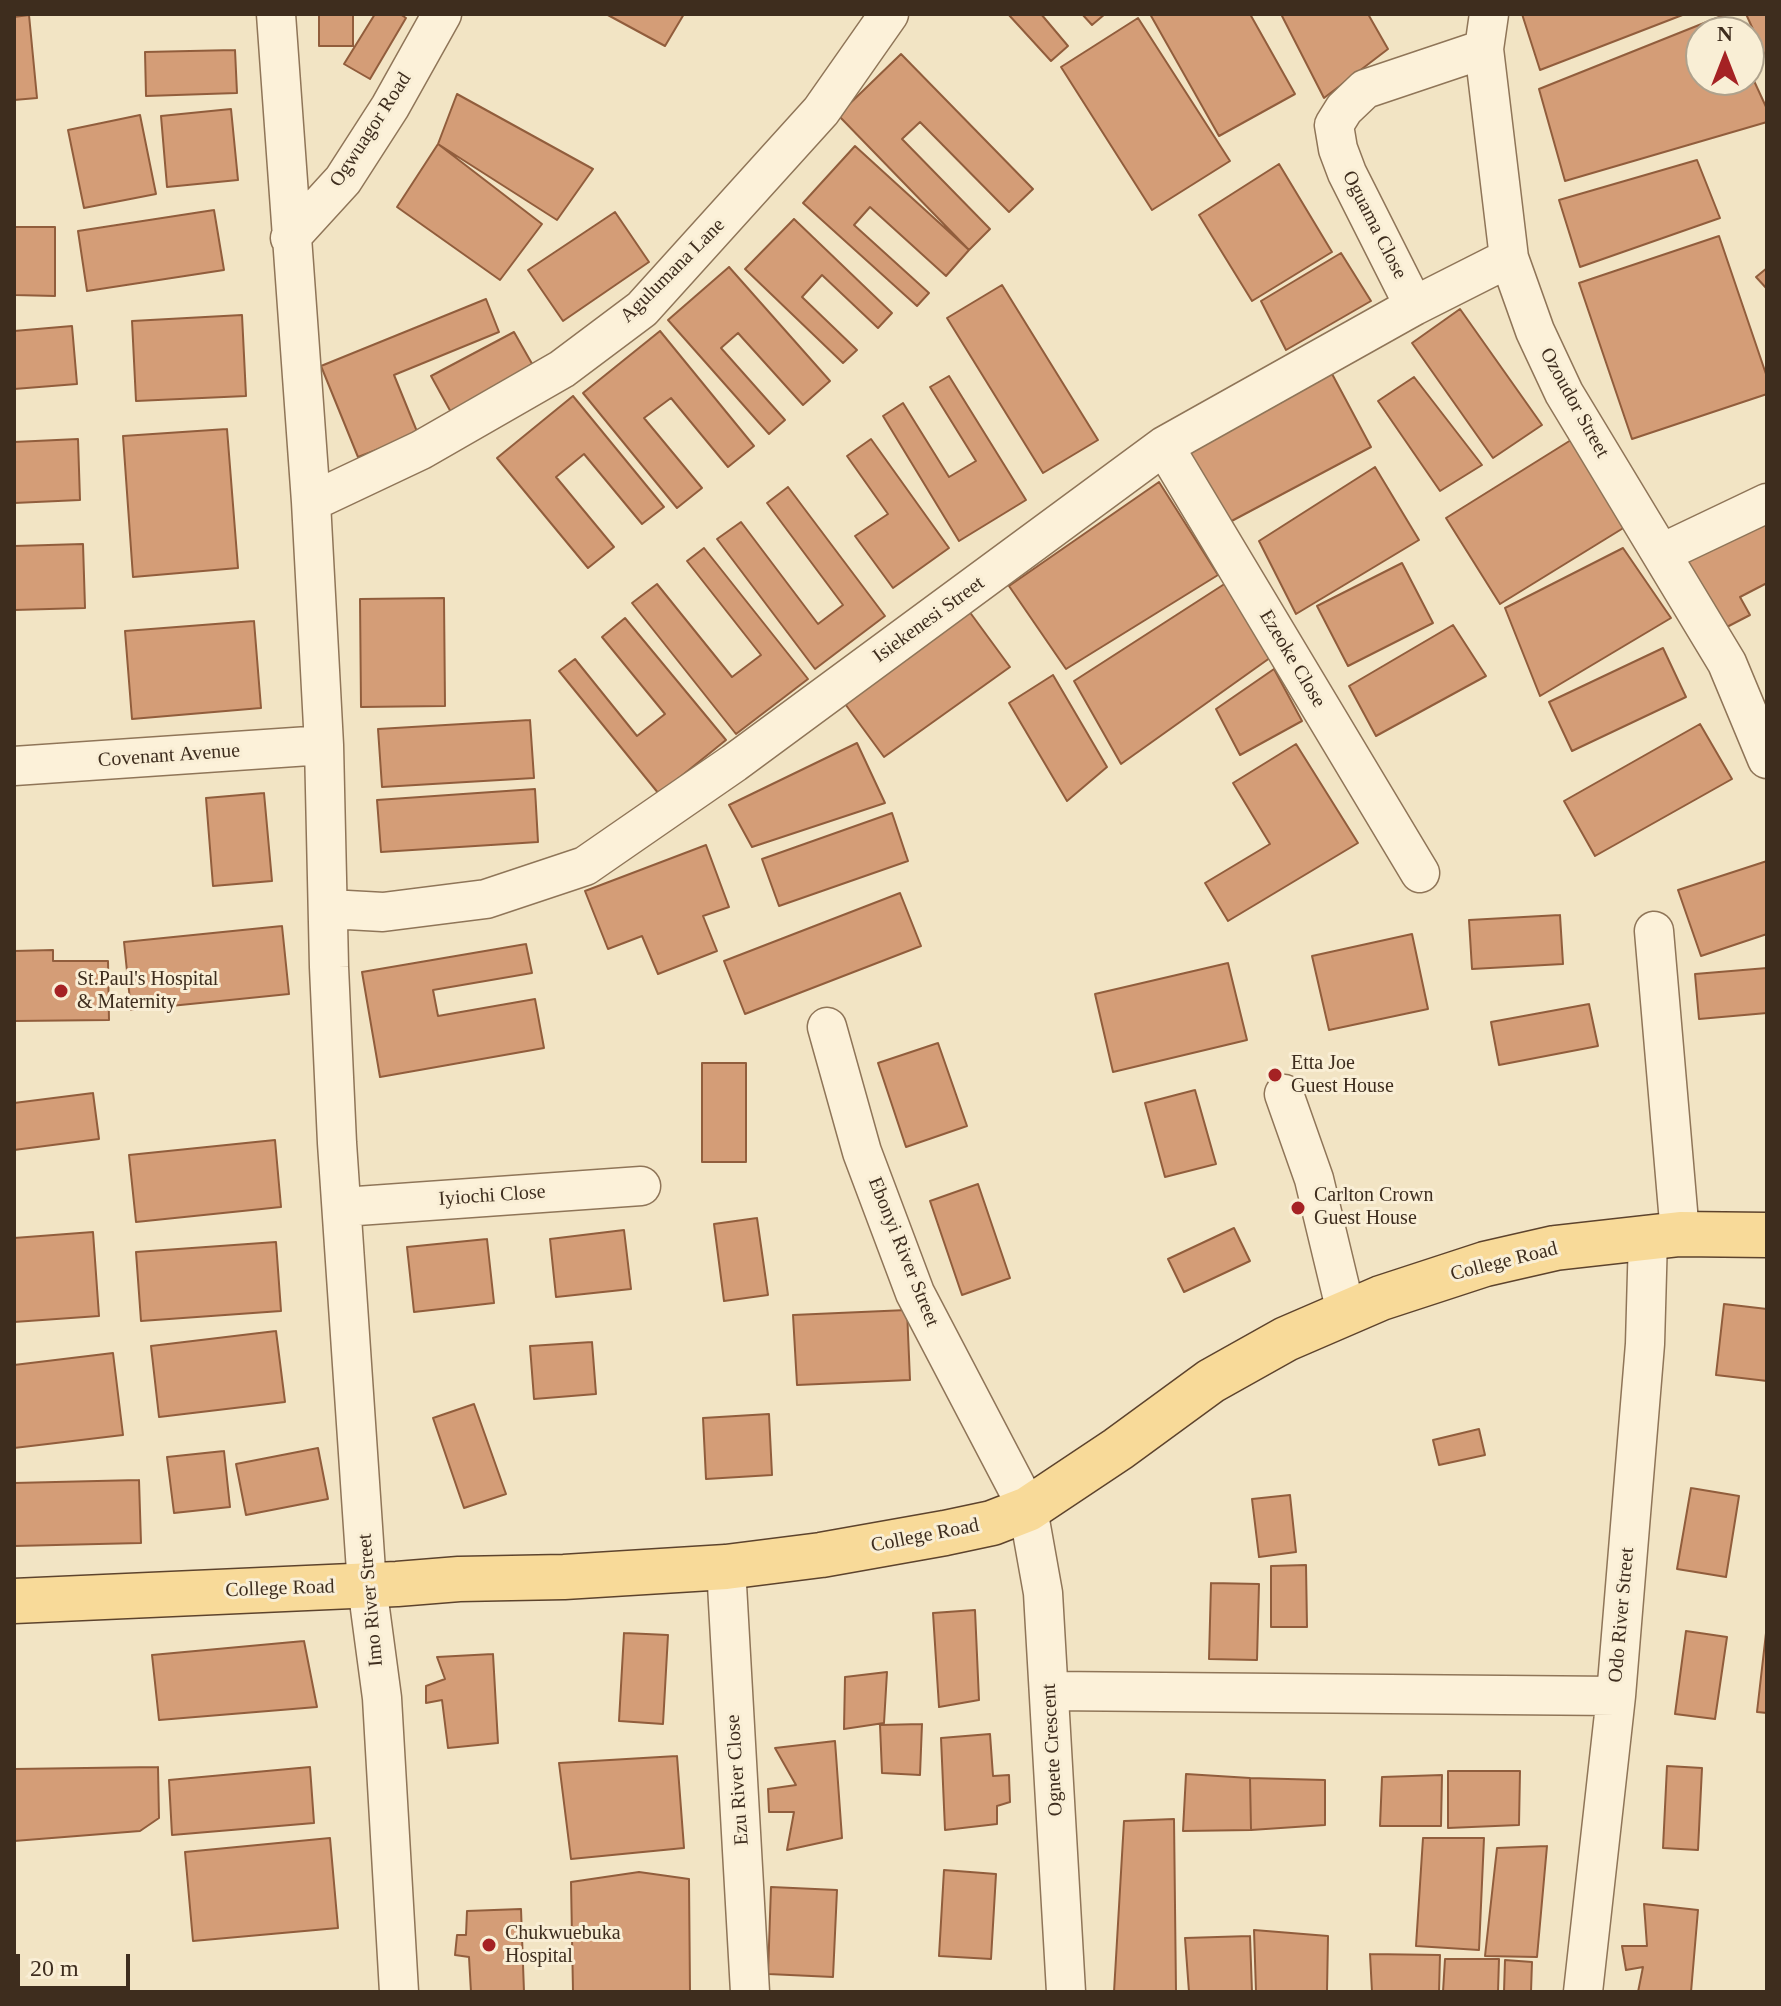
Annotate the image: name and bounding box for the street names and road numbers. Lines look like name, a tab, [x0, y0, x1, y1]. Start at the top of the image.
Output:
street label: Ogwuagor Road	[325, 68, 417, 192]
street label: Oguama Close	[1336, 167, 1412, 283]
street label: Agulumana Lane	[616, 214, 730, 328]
street label: Ozoudor Street	[1534, 344, 1614, 462]
street label: Isiekenesi Street	[869, 572, 989, 668]
street label: Ezeoke Close	[1254, 606, 1330, 712]
street label: Covenant Avenue	[97, 739, 241, 773]
street label: Ebonyi River Street	[862, 1174, 944, 1330]
street label: Iyiochi Close	[438, 1180, 546, 1212]
street label: College Road	[1448, 1237, 1560, 1287]
street label: College Road	[869, 1514, 981, 1558]
street label: Imo River Street	[353, 1533, 389, 1667]
street label: Odo River Street	[1604, 1546, 1640, 1684]
street label: College Road	[225, 1575, 335, 1603]
street label: Ognete Crescent	[1038, 1683, 1068, 1817]
street label: Ezu River Close	[721, 1714, 755, 1846]

